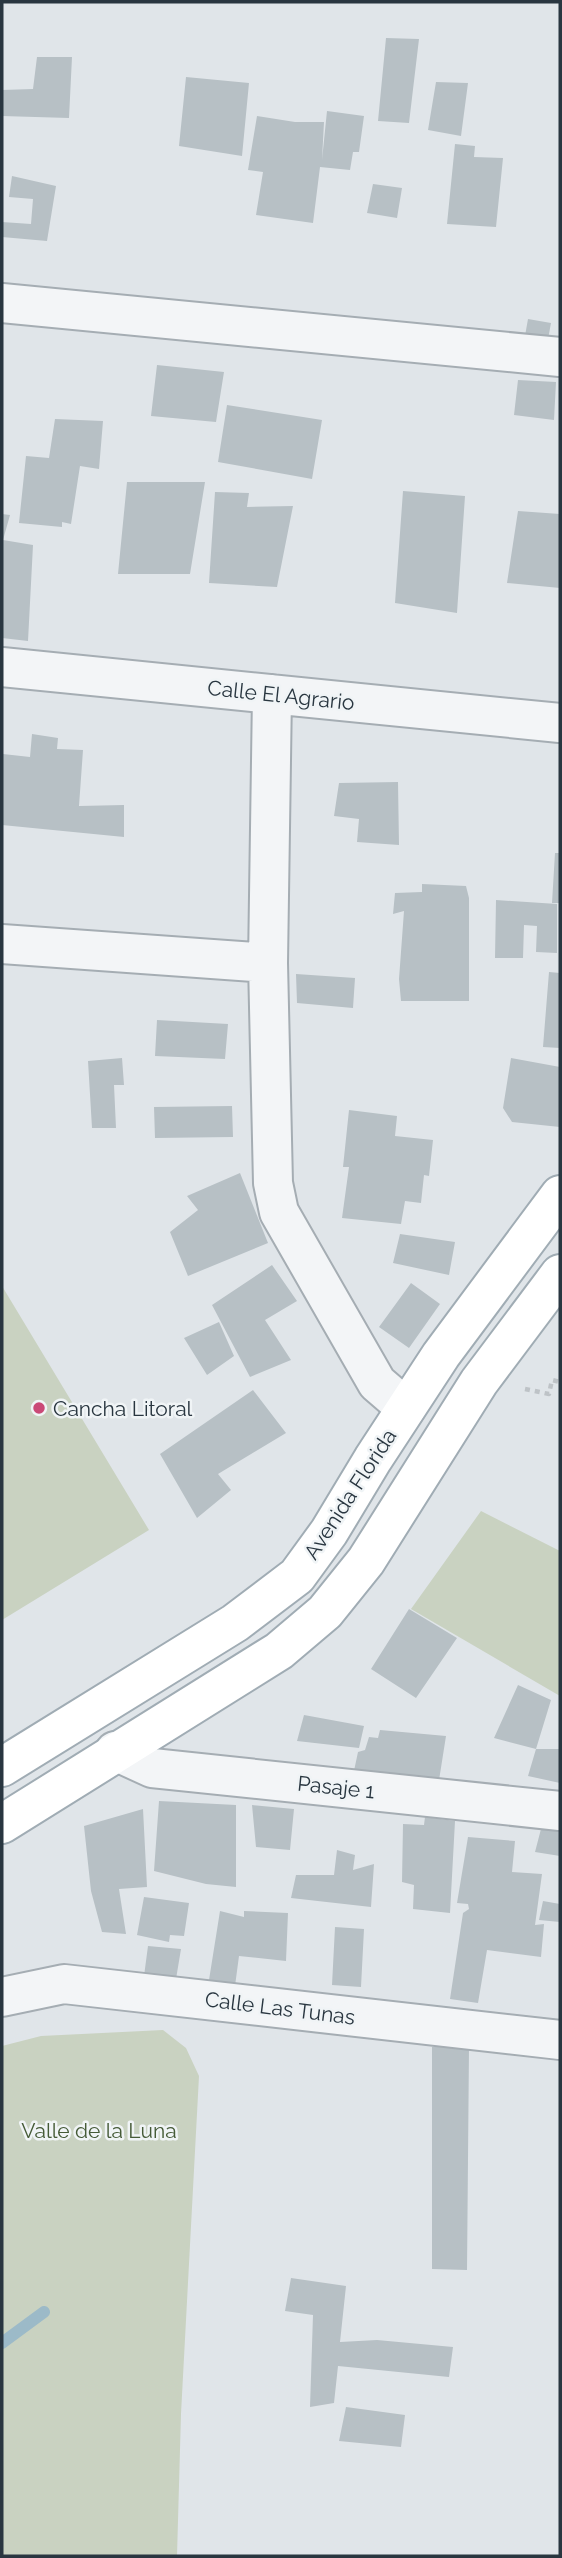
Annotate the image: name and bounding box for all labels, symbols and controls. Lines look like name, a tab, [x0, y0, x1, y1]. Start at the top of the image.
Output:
street label: Calle El Agrario	[206, 675, 356, 715]
place label: Cancha Litoral	[53, 1396, 193, 1421]
marker: Cancha Litoral	[31, 1400, 47, 1416]
street label: Avenida Florida	[299, 1424, 401, 1564]
street label: Pasaje 1	[296, 1771, 376, 1803]
street label: Calle Las Tunas	[204, 1986, 356, 2030]
park label: Valle de la Luna	[21, 2118, 177, 2143]

